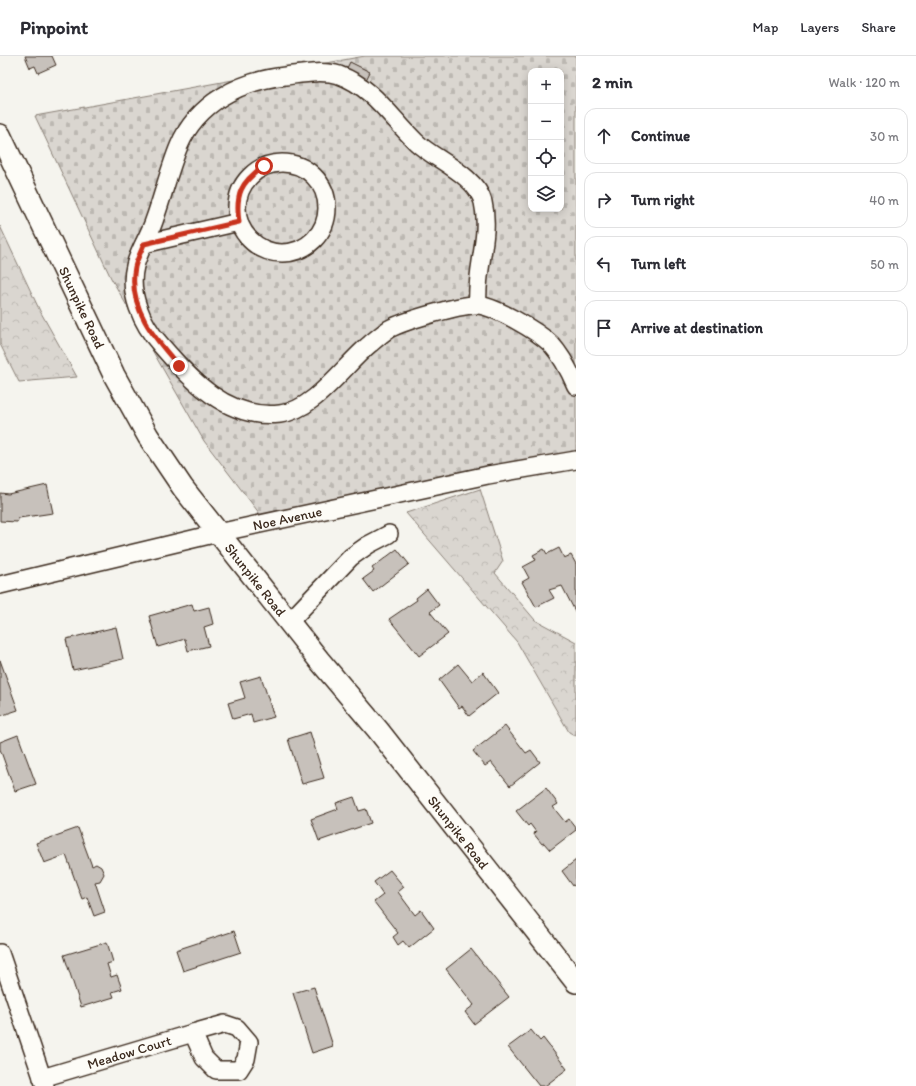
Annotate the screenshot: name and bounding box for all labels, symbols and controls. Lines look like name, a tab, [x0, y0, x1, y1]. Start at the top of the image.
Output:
text: Pinpoint	[20, 16, 88, 39]
text: Map	[753, 19, 778, 36]
text: Layers	[800, 19, 839, 36]
text: Share	[861, 19, 896, 36]
map controls	[528, 68, 564, 212]
button: +	[528, 68, 564, 104]
text: 2 min	[592, 72, 632, 92]
text: Walk · 120 m	[829, 75, 900, 90]
button: −	[528, 104, 564, 140]
icon: ahead	[593, 125, 615, 147]
text: Continue	[631, 127, 690, 145]
text: 30 m	[870, 129, 899, 144]
button: locate	[528, 140, 564, 176]
route start	[255, 157, 273, 175]
button: layers	[528, 176, 564, 212]
icon: right	[593, 189, 615, 211]
text: Turn right	[631, 191, 695, 209]
text: 40 m	[869, 193, 899, 208]
icon: left	[593, 253, 615, 275]
text: Turn left	[631, 255, 686, 273]
text: 50 m	[870, 257, 899, 272]
street label: Shunpike Road	[55, 264, 108, 352]
icon: arrive	[593, 317, 615, 339]
text: Arrive at destination	[631, 319, 763, 337]
route end	[170, 357, 188, 375]
street label: Noe Avenue	[251, 503, 324, 534]
street label: Shunpike Road	[221, 540, 290, 620]
street label: Shunpike Road	[424, 792, 492, 873]
street label: Meadow Court	[85, 1032, 173, 1073]

